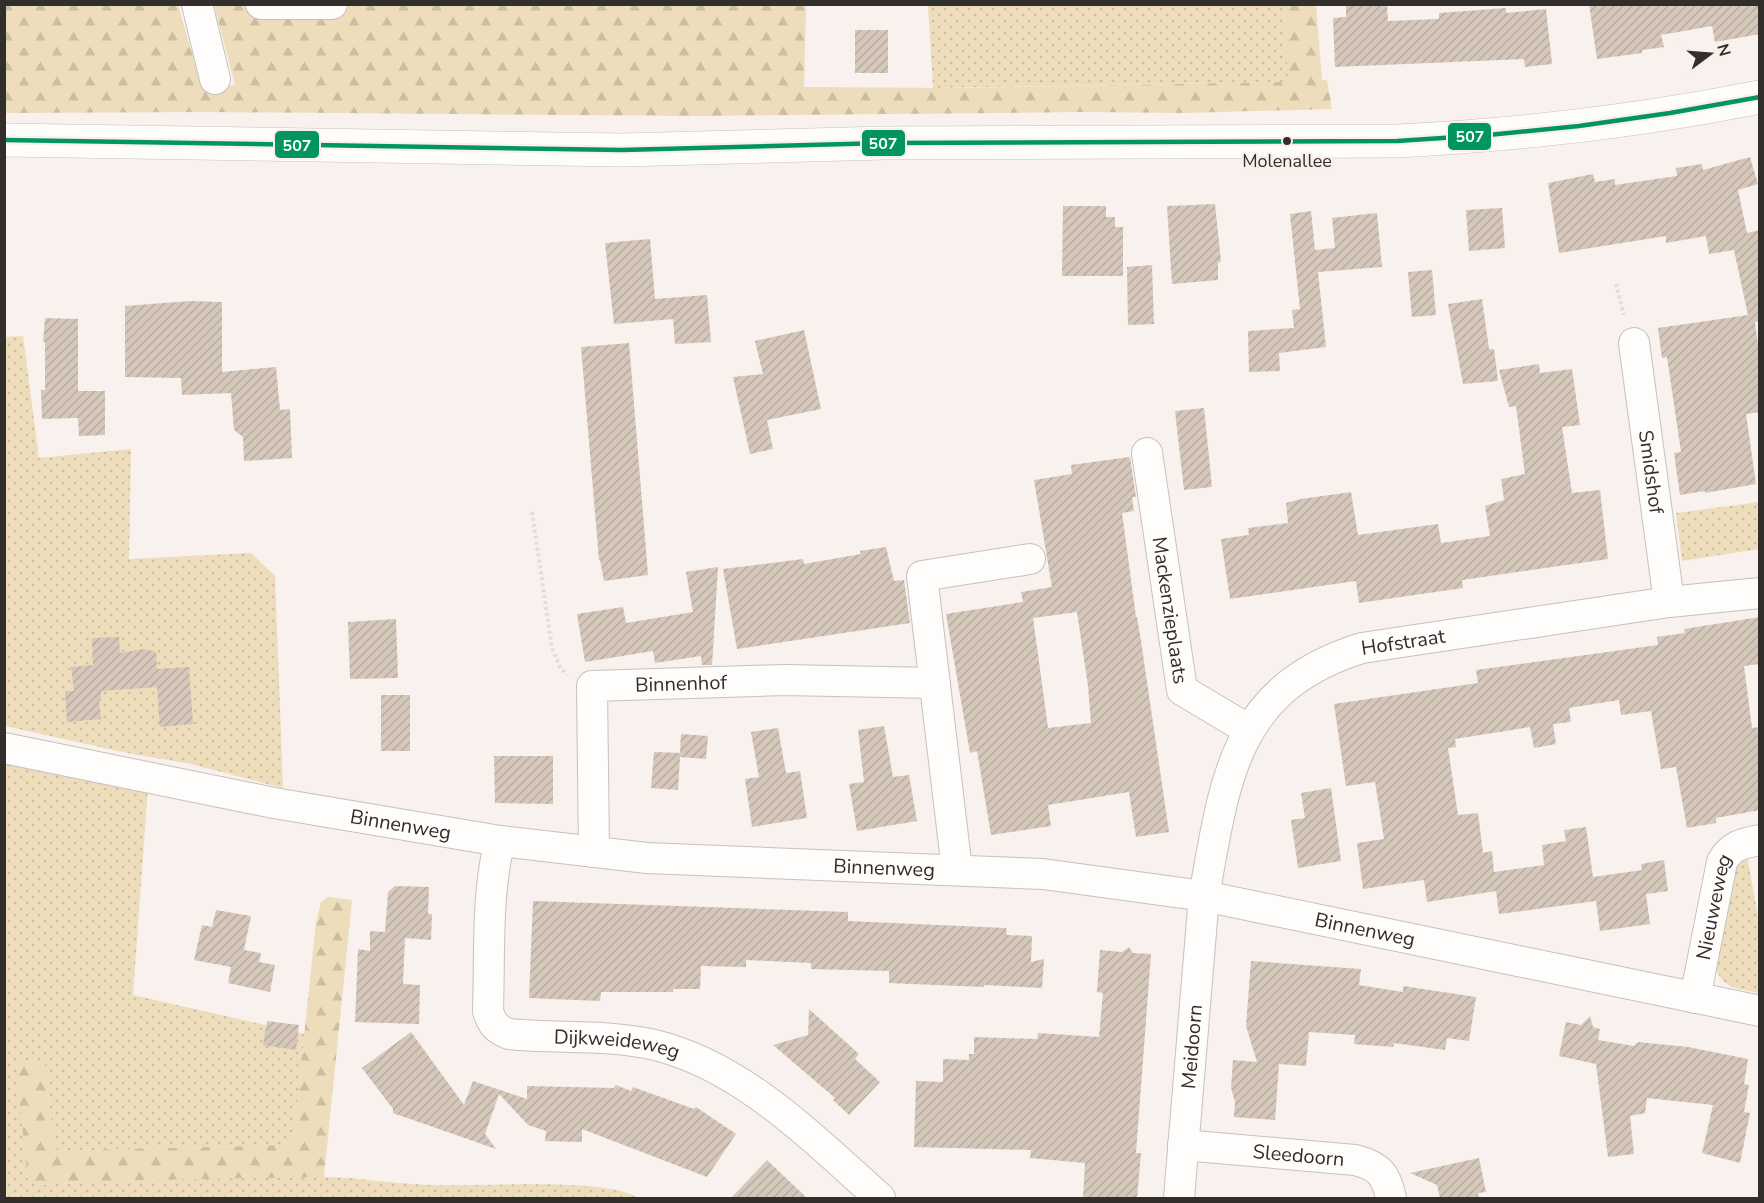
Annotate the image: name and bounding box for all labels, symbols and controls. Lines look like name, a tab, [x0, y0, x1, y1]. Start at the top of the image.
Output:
north arrow	[1680, 24, 1740, 84]
text: N	[1711, 41, 1736, 59]
line badge: 507	[1447, 122, 1492, 151]
text: 507	[1456, 126, 1484, 148]
line badge: 507	[861, 129, 906, 157]
line badge: 507	[274, 130, 320, 159]
text: 507	[869, 133, 897, 155]
text: 507	[283, 135, 311, 157]
marker: Molenallee	[1281, 135, 1293, 147]
place label: Molenallee	[1242, 149, 1332, 173]
street label: Smidshof	[1632, 428, 1670, 516]
street label: Mackenzieplaats	[1146, 535, 1194, 686]
street label: Hofstraat	[1359, 623, 1448, 662]
street label: Binnenhof	[635, 669, 728, 699]
street label: Binnenweg	[348, 803, 453, 847]
street label: Nieuweweg	[1690, 848, 1738, 962]
street label: Binnenweg	[833, 853, 936, 884]
street label: Binnenweg	[1312, 906, 1418, 953]
street label: Meidoorn	[1175, 1003, 1209, 1090]
street label: Dijkweideweg	[554, 1024, 684, 1066]
street label: Sleedoorn	[1252, 1138, 1345, 1173]

